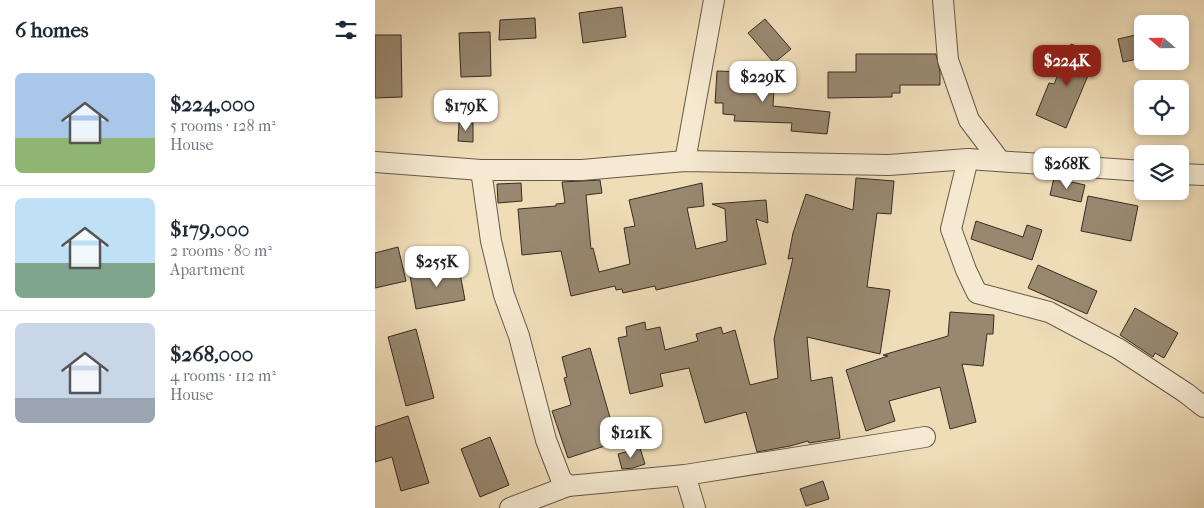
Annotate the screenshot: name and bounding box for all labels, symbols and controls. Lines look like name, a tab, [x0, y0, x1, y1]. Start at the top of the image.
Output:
north arrow	[1134, 15, 1189, 70]
map controls	[1134, 15, 1189, 200]
icon: filters	[332, 16, 360, 44]
text: 6 homes	[15, 18, 89, 42]
pin: $224K	[1032, 44, 1102, 87]
text: $224K	[1044, 51, 1090, 70]
pin: $229K	[728, 61, 798, 103]
text: $229K	[740, 67, 786, 86]
button: locate	[1134, 80, 1189, 135]
pin: $179K	[431, 90, 501, 132]
text: $224,000	[170, 92, 255, 116]
icon: home	[55, 93, 115, 153]
text: $179K	[445, 96, 487, 115]
text: 5 rooms · 128 m²	[170, 116, 276, 135]
text: House	[170, 135, 213, 154]
button: layers	[1134, 145, 1189, 200]
pin: $268K	[1032, 148, 1102, 190]
text: $268K	[1044, 154, 1090, 173]
text: $179,000	[170, 217, 249, 241]
icon: home	[55, 218, 115, 278]
text: 2 rooms · 80 m²	[170, 241, 272, 260]
pin: $255K	[402, 246, 472, 288]
text: $255K	[416, 252, 458, 271]
text: Apartment	[170, 260, 245, 279]
text: $268,000	[170, 342, 253, 366]
icon: home	[55, 343, 115, 403]
text: 4 rooms · 112 m²	[170, 366, 276, 385]
text: House	[170, 385, 213, 404]
pin: $121K	[596, 416, 666, 459]
text: $121K	[611, 423, 651, 442]

